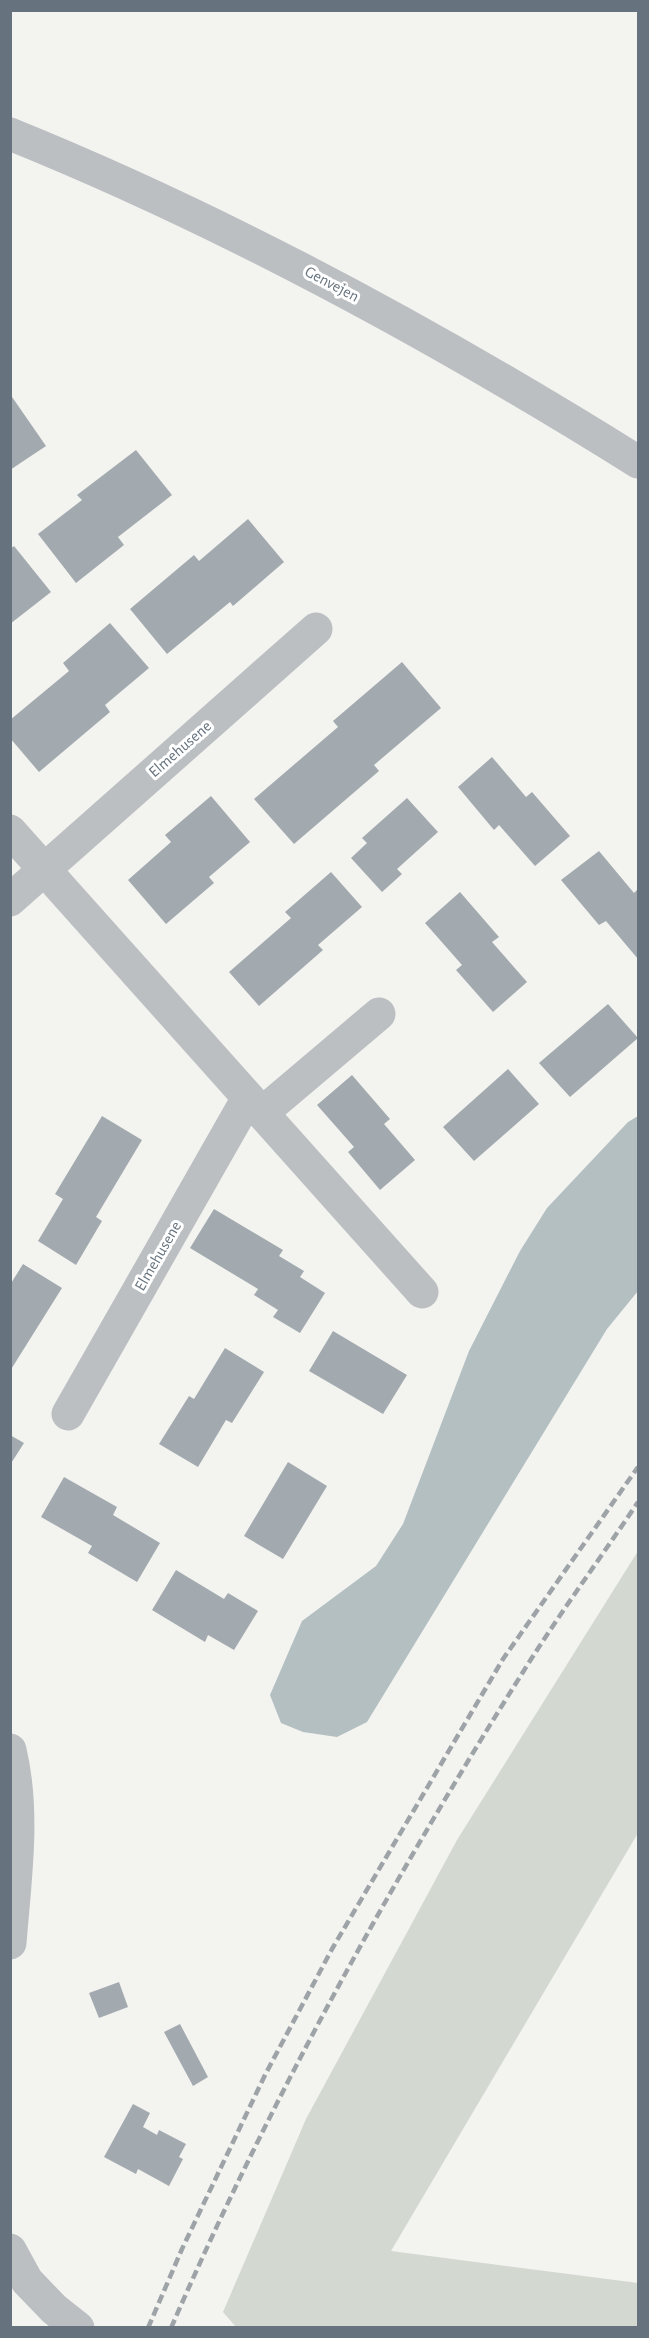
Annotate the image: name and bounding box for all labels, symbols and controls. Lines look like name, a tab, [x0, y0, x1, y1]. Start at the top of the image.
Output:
street label: Genvejen	[302, 263, 362, 306]
street label: Elmehusene	[146, 718, 214, 780]
street label: Elmehusene	[132, 1219, 184, 1293]

